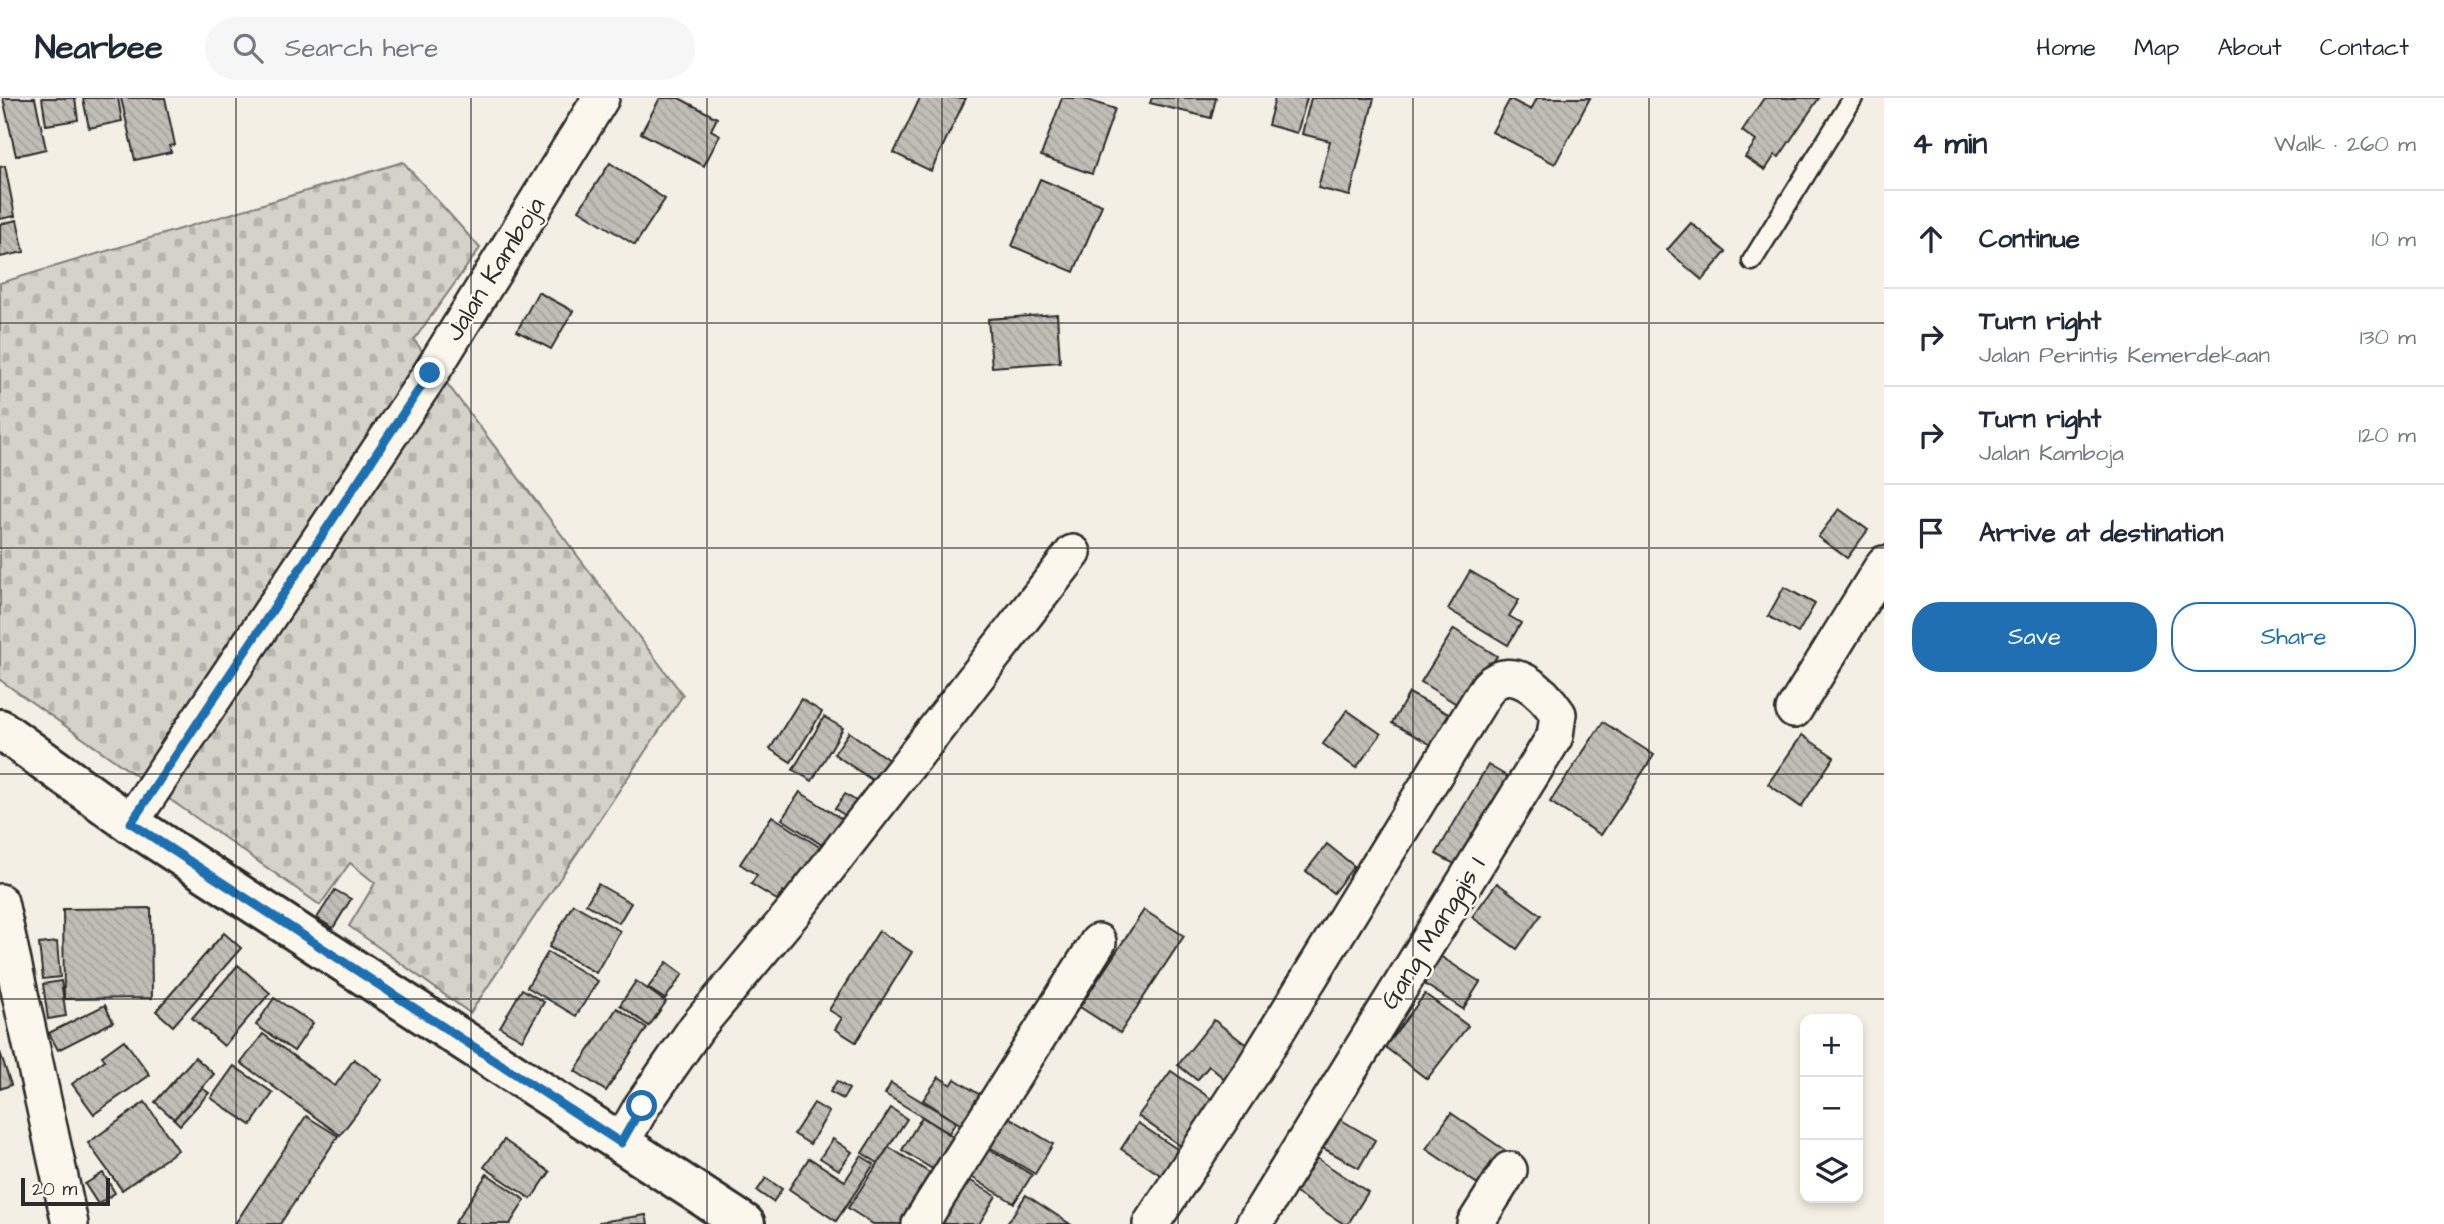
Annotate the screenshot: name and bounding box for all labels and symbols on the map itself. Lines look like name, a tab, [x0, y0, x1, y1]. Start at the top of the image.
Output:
street label: Jalan Kamboja	[436, 190, 554, 348]
route end	[414, 357, 445, 388]
street label: Gang Manggis I	[1372, 850, 1496, 1017]
route start	[626, 1090, 657, 1121]
scale bar	[21, 1175, 110, 1207]

